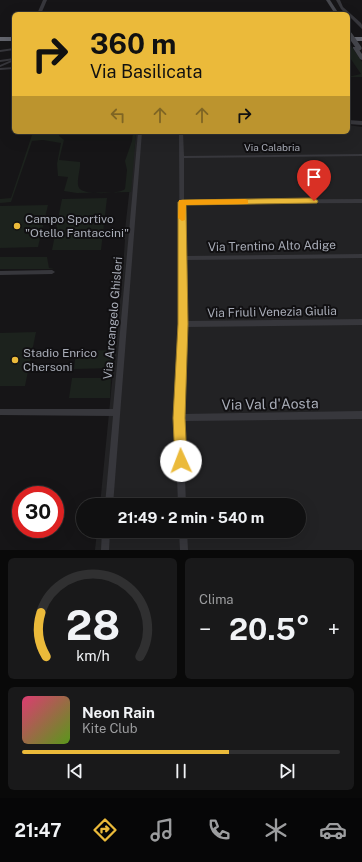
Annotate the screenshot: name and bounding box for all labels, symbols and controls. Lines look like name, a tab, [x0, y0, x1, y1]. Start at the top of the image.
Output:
text: 360 m	[90, 27, 176, 60]
icon: right	[24, 28, 76, 80]
text: Via Basilicata	[90, 61, 202, 82]
icon: left	[107, 104, 129, 126]
icon: ahead	[149, 104, 171, 126]
icon: ahead	[191, 104, 213, 126]
icon: right	[233, 104, 255, 126]
street label: Via Calabria	[244, 141, 300, 153]
pin	[297, 160, 331, 201]
icon: arrive	[303, 166, 325, 188]
place label: Campo Sportivo "Otello Fantaccini"	[25, 212, 129, 240]
marker: Campo Sportivo "Otello Fantaccini"	[12, 221, 22, 231]
street label: Via Trentino Alto Adige	[208, 238, 336, 254]
street label: Via Arcangelo Ghisleri	[101, 256, 125, 380]
street label: Via Friuli Venezia Giulia	[207, 304, 337, 320]
place label: Stadio Enrico Chersoni	[23, 346, 97, 374]
marker: Stadio Enrico Chersoni	[10, 355, 20, 365]
street label: Via Val d'Aosta	[221, 395, 319, 413]
position arrow	[160, 440, 202, 482]
speed limit sign: 30	[12, 486, 64, 538]
text: 21:49 · 2 min · 540 m	[118, 509, 264, 526]
text: Clima	[199, 592, 234, 607]
text: 28	[65, 599, 120, 648]
text: 20.5°	[229, 611, 310, 647]
text: −	[199, 616, 211, 642]
text: +	[328, 616, 340, 642]
text: km/h	[76, 646, 109, 663]
text: Neon Rain	[82, 704, 155, 721]
text: Kite Club	[82, 721, 137, 736]
icon: previous	[64, 760, 86, 782]
icon: pause	[170, 760, 192, 782]
icon: next	[276, 760, 298, 782]
icon: directions	[91, 816, 119, 844]
icon: music	[148, 816, 176, 844]
icon: phone	[205, 816, 233, 844]
icon: climate	[262, 816, 290, 844]
icon: car	[319, 816, 347, 844]
text: 21:47	[15, 820, 62, 841]

